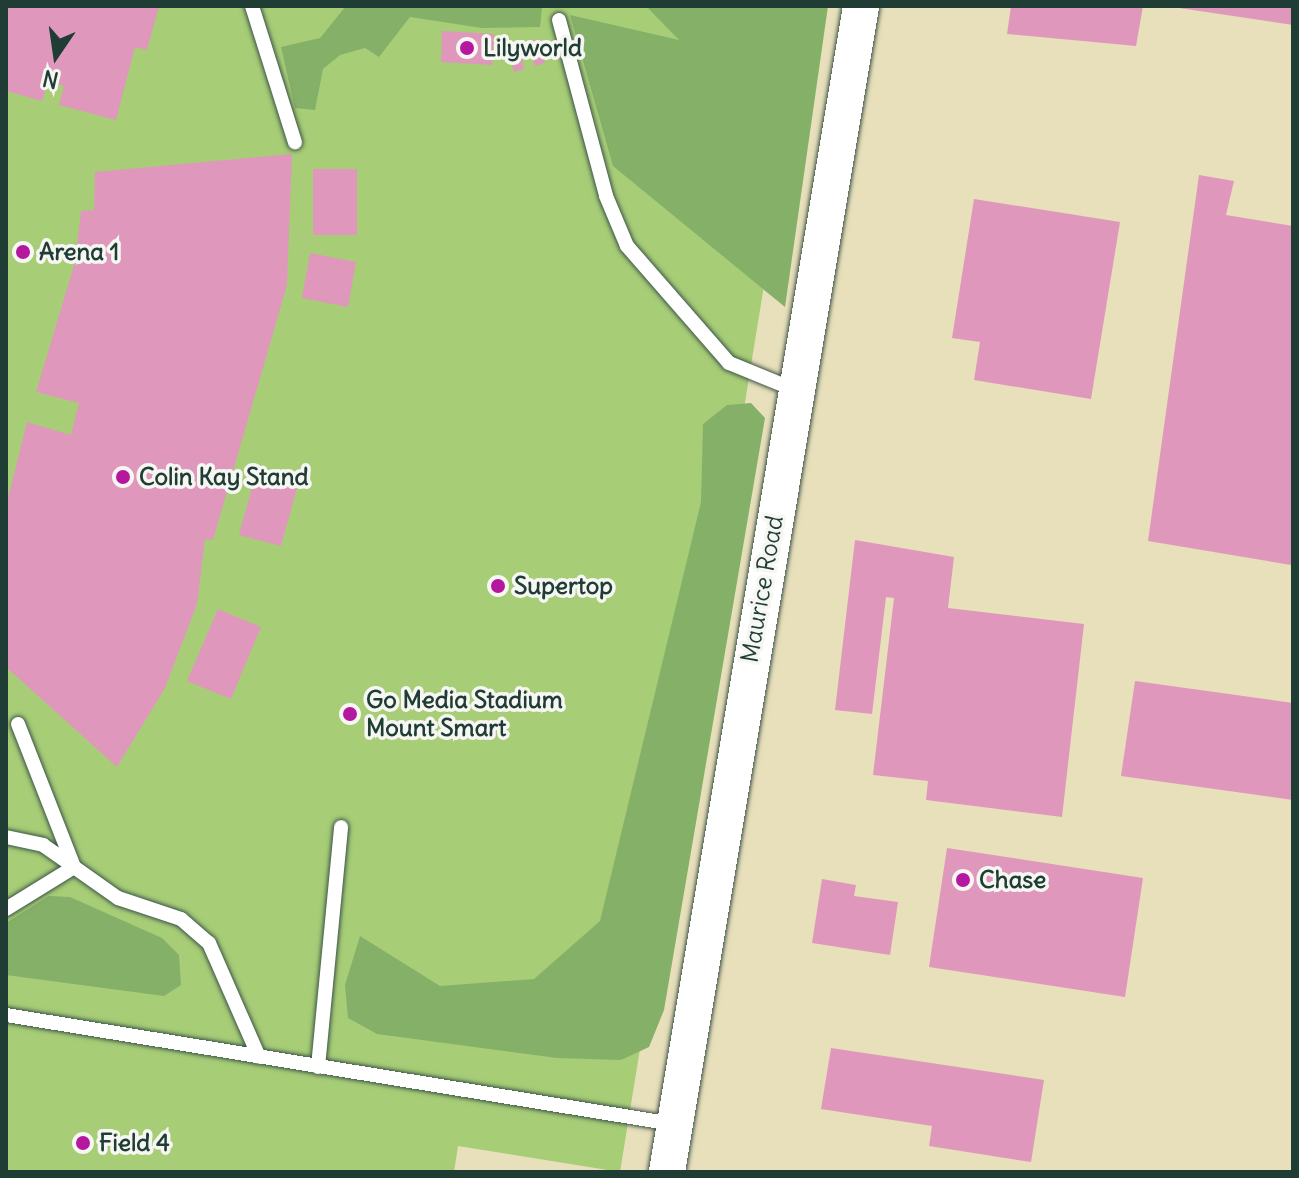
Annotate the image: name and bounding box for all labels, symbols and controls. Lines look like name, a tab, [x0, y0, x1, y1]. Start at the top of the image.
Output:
north arrow	[16, 16, 96, 96]
place label: Lilyworld	[483, 34, 582, 62]
marker: Lilyworld	[458, 39, 476, 57]
text: N	[40, 64, 61, 95]
place label: Arena 1	[39, 238, 119, 266]
marker: Arena 1	[14, 243, 32, 261]
place label: Colin Kay Stand	[139, 463, 309, 491]
marker: Colin Kay Stand	[114, 468, 132, 486]
street label: Maurice Road	[735, 513, 789, 665]
place label: Supertop	[514, 572, 613, 600]
marker: Supertop	[489, 577, 507, 595]
place label: Go Media Stadium Mount Smart	[366, 686, 563, 742]
marker: Go Media Stadium Mount Smart	[341, 705, 359, 723]
place label: Chase	[979, 866, 1046, 894]
marker: Chase	[954, 871, 972, 889]
place label: Field 4	[99, 1129, 170, 1157]
marker: Field 4	[74, 1134, 92, 1152]

